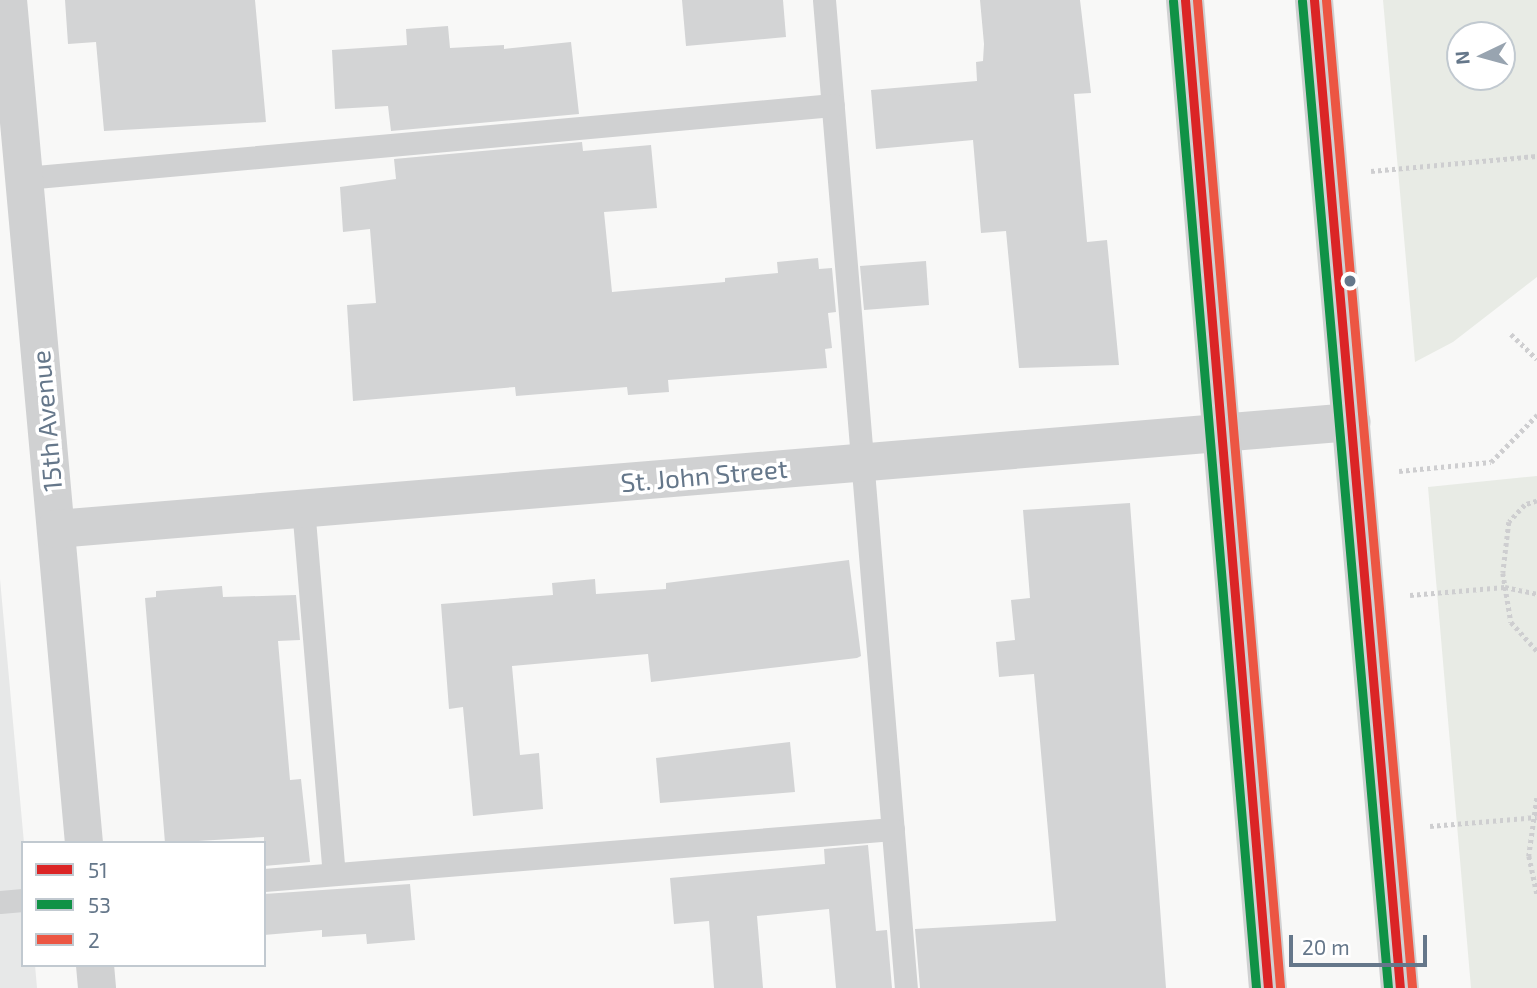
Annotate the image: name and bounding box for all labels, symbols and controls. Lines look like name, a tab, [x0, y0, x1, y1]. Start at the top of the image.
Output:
north arrow	[1446, 21, 1516, 91]
text: N	[1450, 50, 1474, 66]
unlabelled marker	[1343, 274, 1357, 288]
street label: 15th Avenue	[24, 349, 68, 493]
street label: St. John Street	[619, 452, 789, 498]
legend	[21, 841, 266, 967]
text: 51	[88, 857, 108, 882]
text: 53	[88, 892, 111, 917]
scale bar	[1292, 922, 1430, 966]
text: 2	[88, 927, 100, 952]
text: 20 m	[1302, 934, 1350, 959]

